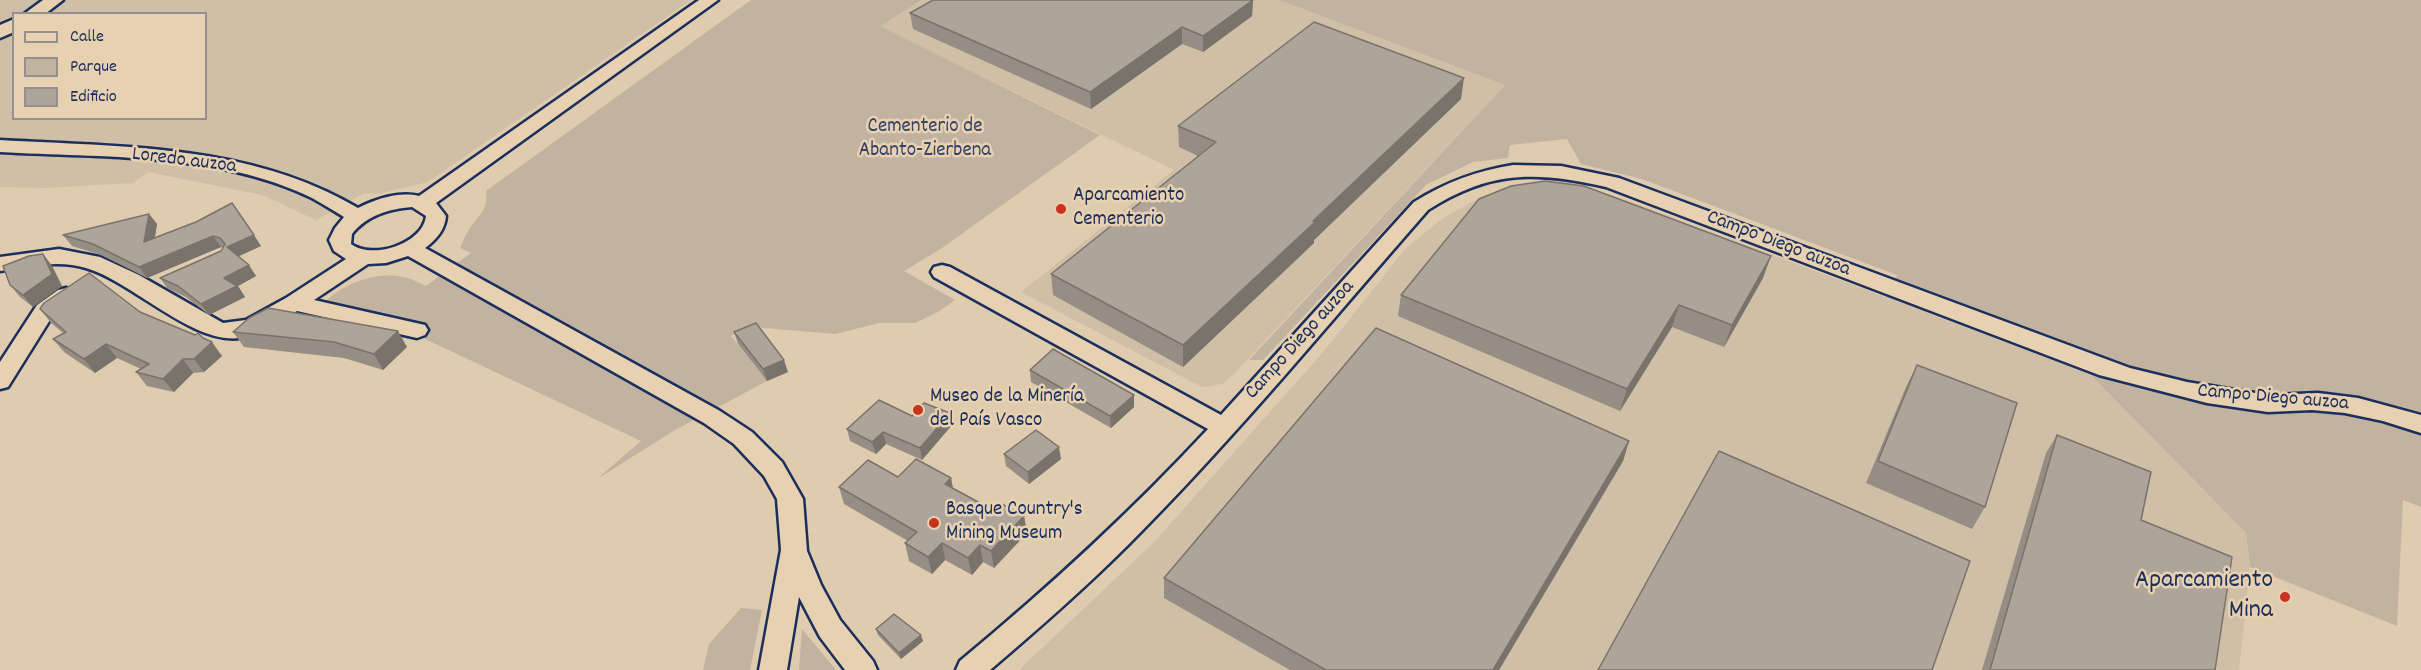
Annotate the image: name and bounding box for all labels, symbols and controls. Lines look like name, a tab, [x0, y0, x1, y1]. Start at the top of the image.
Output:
legend	[12, 12, 207, 120]
text: Calle	[70, 25, 104, 50]
text: Parque	[70, 55, 117, 80]
text: Edificio	[70, 85, 117, 110]
park label: Cementerio de Abanto-Zierbena	[859, 115, 991, 165]
street label: Loredo auzoa	[130, 143, 238, 181]
place label: Aparcamiento Cementerio	[1073, 184, 1184, 234]
marker: Aparcamiento Cementerio	[1054, 202, 1068, 216]
street label: Campo Diego auzoa	[1703, 206, 1853, 284]
street label: Campo Diego auzoa	[1241, 276, 1361, 406]
street label: Campo Diego auzoa	[2196, 380, 2350, 418]
place label: Museo de la Minería del País Vasco	[930, 385, 1084, 435]
marker: Museo de la Minería del País Vasco	[911, 403, 925, 417]
place label: Basque Country's Mining Museum	[946, 498, 1083, 548]
marker: Basque Country's Mining Museum	[927, 516, 941, 530]
place label: Aparcamiento Mina	[2135, 566, 2273, 628]
marker: Aparcamiento Mina	[2278, 590, 2292, 604]

